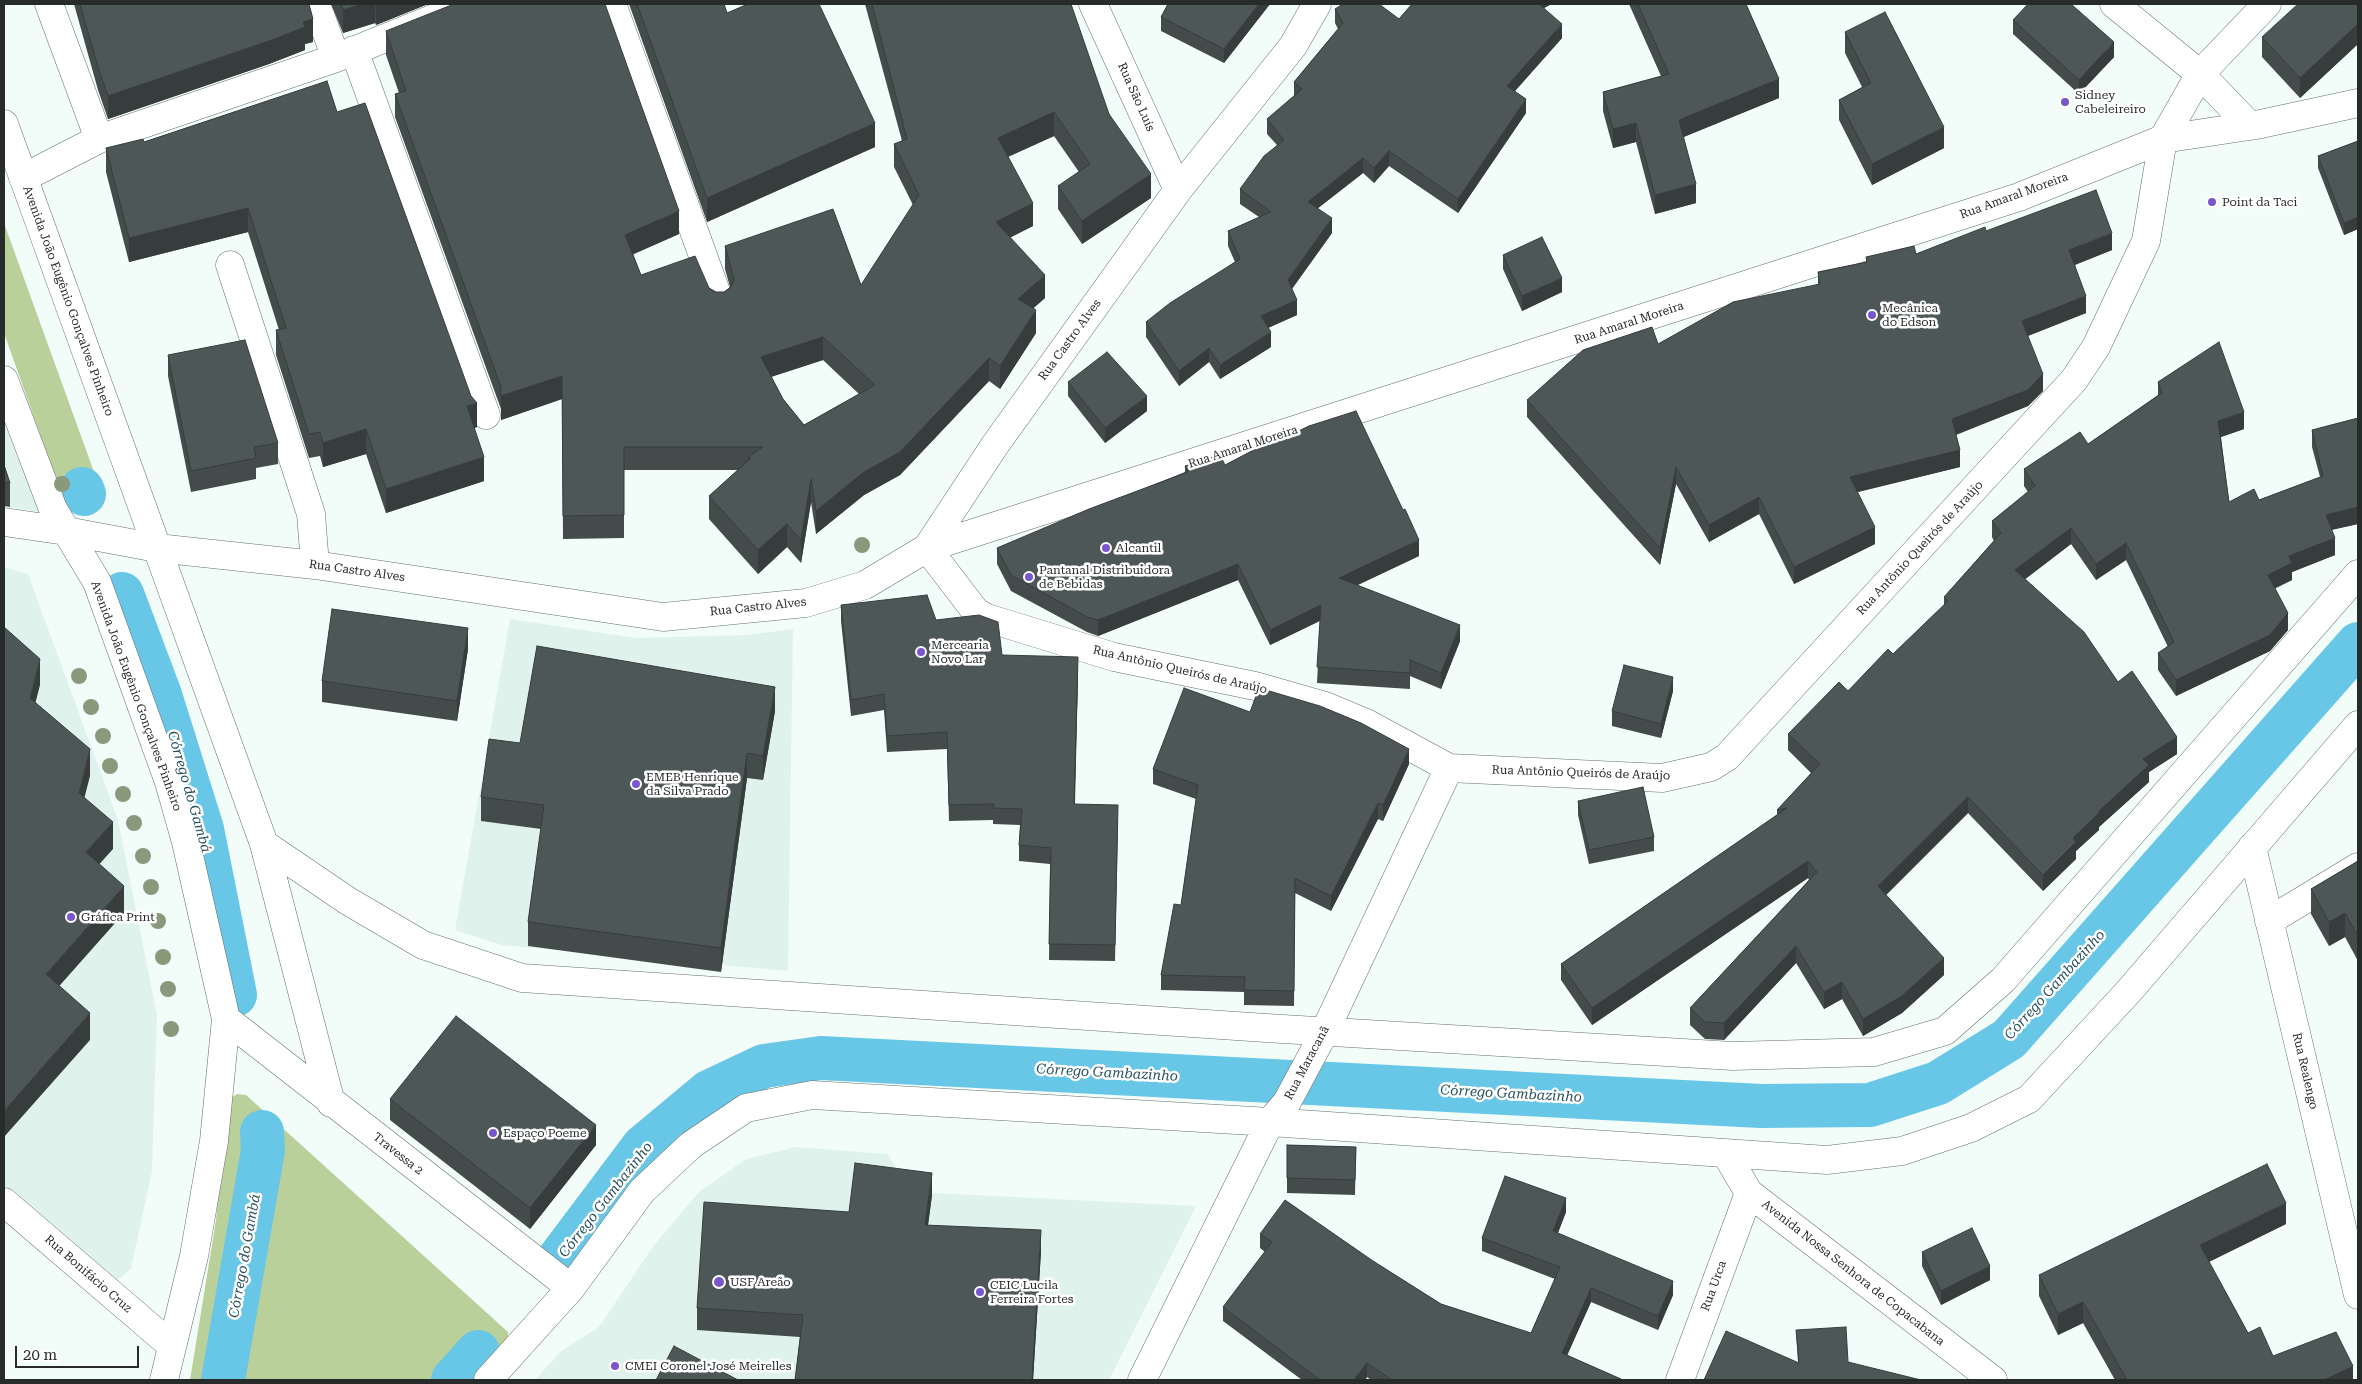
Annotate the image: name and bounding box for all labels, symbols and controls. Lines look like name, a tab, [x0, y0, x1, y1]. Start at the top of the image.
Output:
street label: Rua São Luís	[1114, 60, 1158, 134]
place label: Sidney Cabeleireiro	[2075, 88, 2146, 116]
marker: Sidney Cabeleireiro	[2059, 96, 2071, 108]
street label: Rua Amaral Moreira	[1958, 170, 2070, 222]
street label: Avenida João Eugênio Gonçalves Pinheiro	[19, 184, 117, 418]
place label: Point da Taci	[2222, 195, 2297, 209]
marker: Point da Taci	[2206, 196, 2218, 208]
street label: Rua Castro Alves	[1036, 297, 1104, 383]
street label: Rua Amaral Moreira	[1572, 298, 1686, 348]
place label: Mecânica do Edson	[1882, 301, 1938, 329]
marker: Mecânica do Edson	[1866, 309, 1878, 321]
street label: Rua Amaral Moreira	[1186, 422, 1300, 472]
street label: Rua Antônio Queirós de Araújo	[1854, 478, 1986, 618]
place label: Alcantil	[1116, 541, 1161, 555]
marker: Alcantil	[1100, 542, 1112, 554]
street label: Rua Castro Alves	[308, 557, 406, 585]
place label: Pantanal Distribuidora de Bebidas	[1039, 563, 1170, 591]
marker: Pantanal Distribuidora de Bebidas	[1023, 571, 1035, 583]
street label: Avenida João Eugênio Gonçalves Pinheiro	[87, 579, 185, 813]
street label: Rua Castro Alves	[709, 595, 807, 619]
place label: Mercearia Novo Lar	[931, 638, 989, 666]
street label: Rua Antônio Queirós de Araújo	[1091, 643, 1269, 697]
marker: Mercearia Novo Lar	[915, 646, 927, 658]
water label: Córrego do Gambá	[164, 729, 214, 855]
street label: Rua Antônio Queirós de Araújo	[1491, 763, 1671, 783]
place label: EMEB Henrique da Silva Prado	[646, 770, 739, 798]
marker: EMEB Henrique da Silva Prado	[630, 778, 642, 790]
place label: Gráfica Print	[81, 910, 155, 924]
marker: Gráfica Print	[65, 911, 77, 923]
water label: Córrego Gambazinho	[2001, 927, 2109, 1043]
street label: Rua Maracanã	[1281, 1024, 1333, 1102]
street label: Rua Realengo	[2289, 1031, 2321, 1111]
water label: Córrego Gambazinho	[1036, 1061, 1178, 1085]
water label: Córrego Gambazinho	[1440, 1082, 1582, 1106]
place label: Espaço Poeme	[503, 1126, 587, 1140]
marker: Espaço Poeme	[487, 1127, 499, 1139]
street label: Travessa 2	[370, 1130, 426, 1178]
water label: Córrego Gambazinho	[556, 1139, 656, 1261]
water label: Córrego do Gambá	[226, 1193, 264, 1319]
street label: Avenida Nossa Senhora de Copacabana	[1759, 1197, 1947, 1349]
street label: Rua Bonifácio Cruz	[41, 1232, 135, 1316]
street label: Rua Urca	[1698, 1259, 1730, 1313]
marker: USF Areão	[712, 1275, 726, 1289]
place label: USF Areão	[730, 1275, 791, 1289]
place label: CEIC Lucila Ferreira Fortes	[990, 1278, 1074, 1306]
marker: CEIC Lucila Ferreira Fortes	[974, 1286, 986, 1298]
scale bar	[18, 1336, 141, 1368]
text: 20 m	[23, 1346, 57, 1364]
place label: CMEI Coronel José Meirelles	[625, 1359, 791, 1373]
marker: CMEI Coronel José Meirelles	[609, 1360, 621, 1372]

